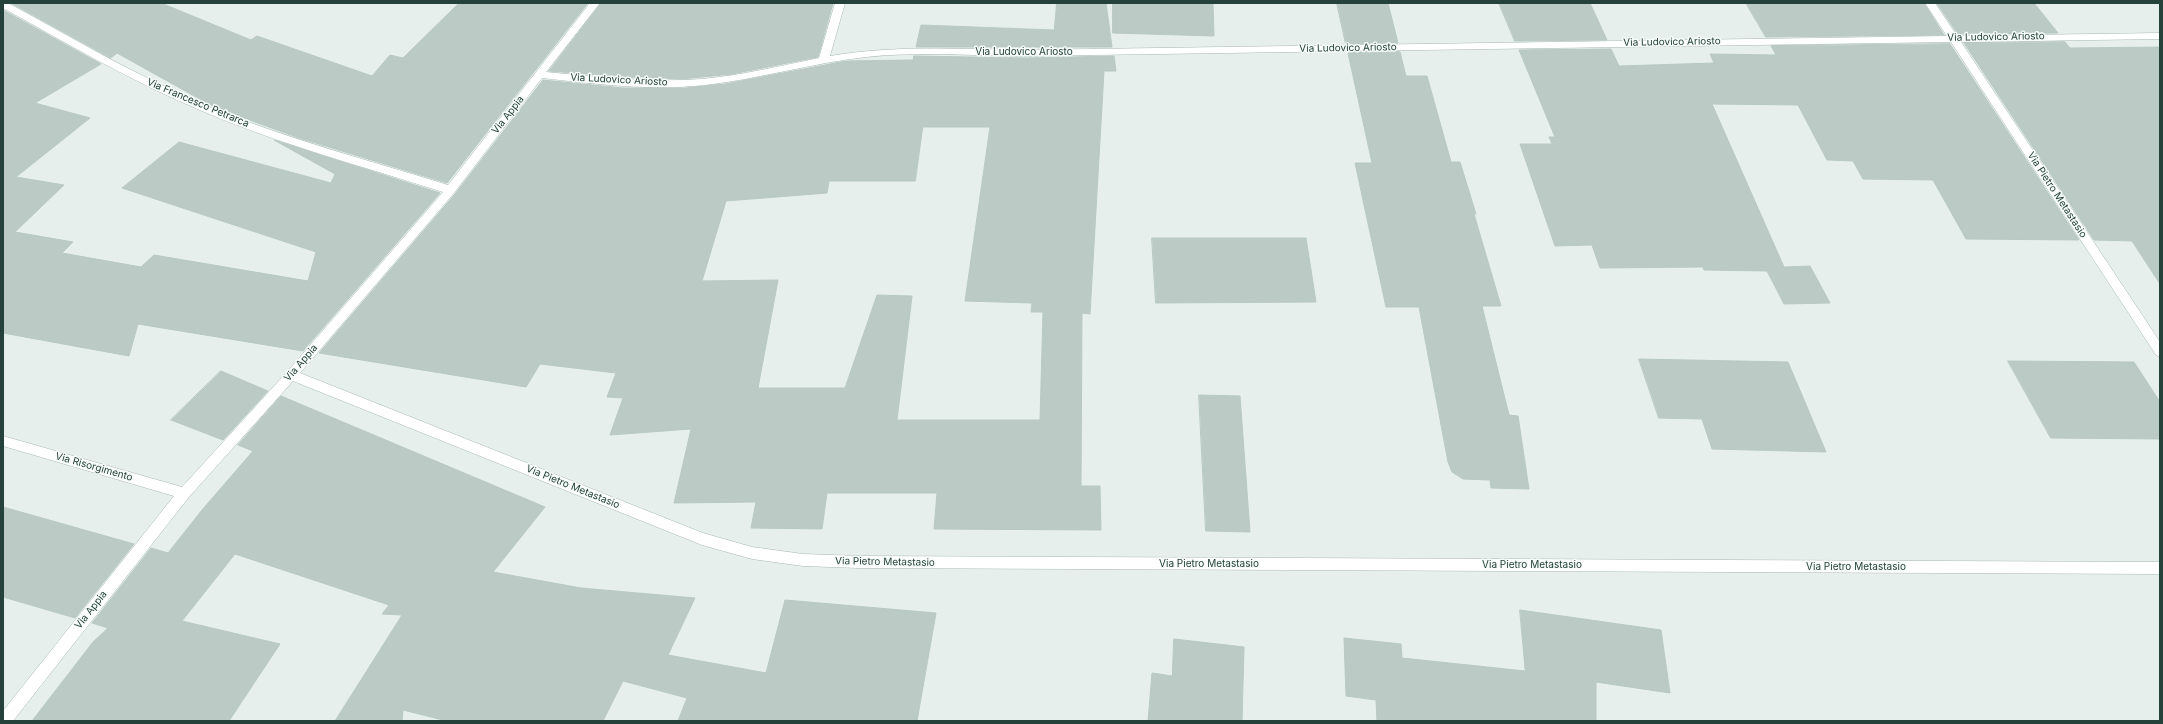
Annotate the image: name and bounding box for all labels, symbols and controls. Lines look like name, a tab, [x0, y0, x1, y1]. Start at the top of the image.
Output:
street label: Via Ludovico Ariosto	[1947, 30, 2045, 44]
street label: Via Ludovico Ariosto	[1623, 35, 1721, 49]
street label: Via Ludovico Ariosto	[1299, 41, 1397, 55]
street label: Via Ludovico Ariosto	[975, 46, 1073, 58]
street label: Via Ludovico Ariosto	[570, 71, 668, 89]
street label: Via Francesco Petrarca	[145, 76, 251, 130]
street label: Via Appia	[489, 94, 527, 136]
street label: Via Pietro Metastasio	[2025, 150, 2089, 240]
street label: Via Appia	[282, 342, 320, 384]
street label: Via Risorgimento	[54, 450, 134, 484]
street label: Via Pietro Metastasio	[524, 463, 622, 511]
street label: Via Pietro Metastasio	[835, 555, 935, 569]
street label: Via Pietro Metastasio	[1159, 558, 1259, 570]
street label: Via Pietro Metastasio	[1482, 559, 1582, 571]
street label: Via Pietro Metastasio	[1806, 561, 1906, 573]
street label: Via Appia	[72, 589, 110, 631]

